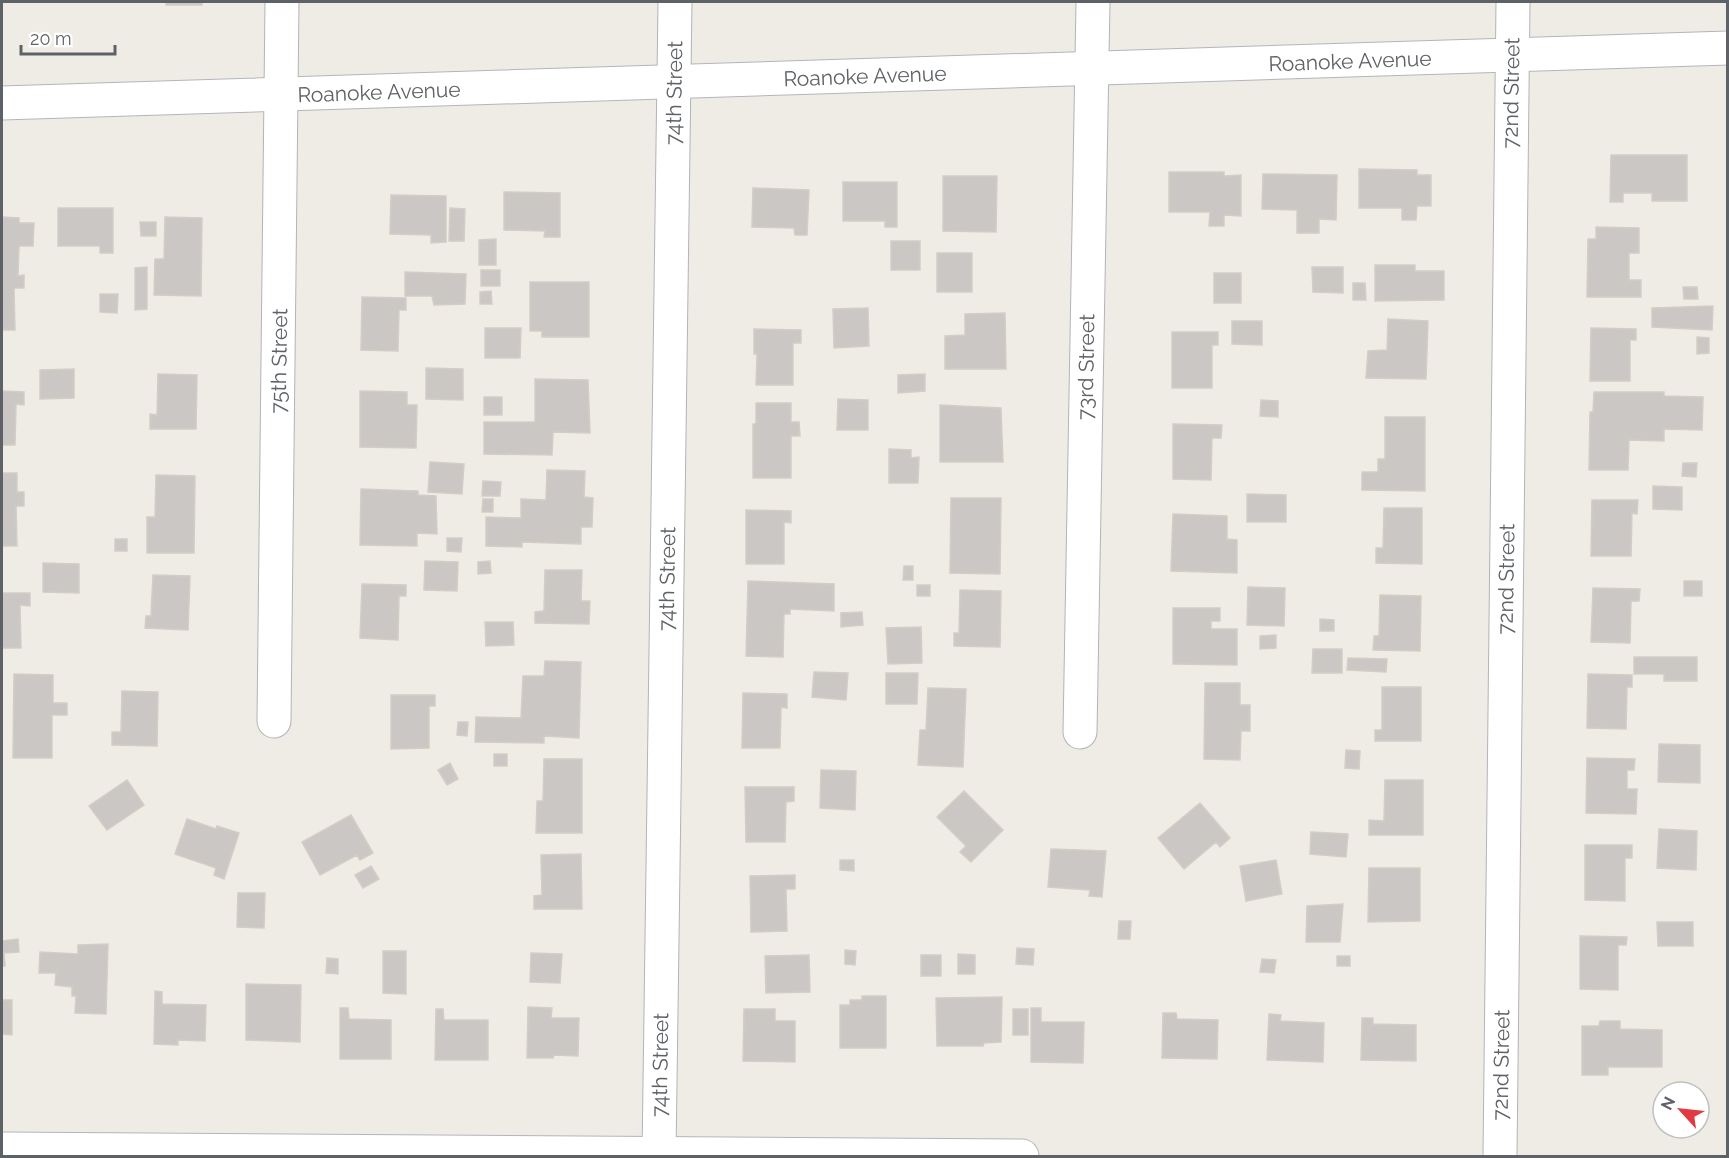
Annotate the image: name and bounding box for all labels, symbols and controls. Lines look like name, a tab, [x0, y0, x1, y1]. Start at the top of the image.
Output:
scale bar	[21, 18, 116, 56]
text: 20 m	[30, 28, 72, 49]
street label: 72nd Street	[1498, 37, 1524, 149]
street label: 74th Street	[661, 41, 687, 145]
street label: Roanoke Avenue	[1268, 46, 1432, 76]
street label: Roanoke Avenue	[783, 61, 947, 91]
street label: Roanoke Avenue	[297, 77, 461, 107]
street label: 75th Street	[266, 308, 292, 414]
street label: 73rd Street	[1073, 314, 1099, 420]
street label: 72nd Street	[1493, 523, 1519, 635]
street label: 74th Street	[654, 527, 680, 631]
street label: 72nd Street	[1488, 1009, 1514, 1121]
street label: 74th Street	[647, 1013, 673, 1117]
north arrow	[1651, 1080, 1711, 1140]
text: N	[1657, 1094, 1679, 1113]

